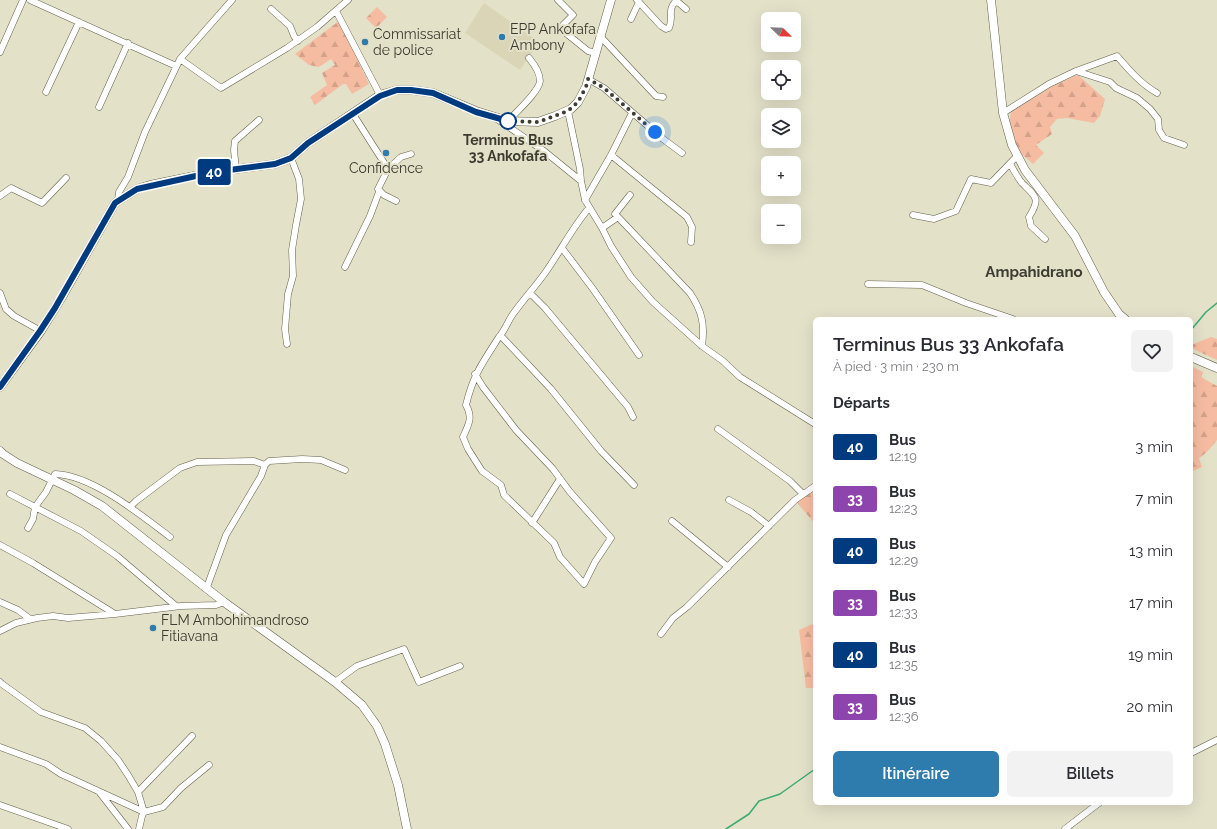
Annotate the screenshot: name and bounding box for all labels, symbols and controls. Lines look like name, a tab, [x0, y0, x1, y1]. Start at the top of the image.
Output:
north arrow	[761, 12, 801, 52]
map controls	[761, 12, 801, 244]
place label: EPP Ankofafa Ambony	[510, 21, 596, 53]
place label: Commissariat de police	[373, 26, 461, 58]
marker: EPP Ankofafa Ambony	[497, 32, 507, 42]
marker: Commissariat de police	[360, 37, 370, 47]
button: locate	[761, 60, 801, 100]
button: layers	[761, 108, 801, 148]
marker: Terminus Bus 33 Ankofafa	[499, 112, 517, 130]
your location	[645, 122, 665, 142]
place label: Terminus Bus 33 Ankofafa	[463, 132, 553, 164]
marker: Confidence	[381, 148, 391, 158]
button: +	[761, 156, 801, 196]
line badge: 40	[196, 159, 232, 185]
place label: Confidence	[349, 160, 423, 176]
text: 40	[206, 164, 222, 180]
button: −	[761, 204, 801, 244]
district label: Ampahidrano	[985, 263, 1083, 281]
button: heart	[1131, 330, 1173, 372]
text: Terminus Bus 33 Ankofafa	[833, 333, 1064, 355]
text: À pied · 3 min · 230 m	[833, 359, 959, 374]
text: Départs	[833, 394, 890, 412]
text: Bus	[889, 431, 916, 449]
text: 3 min	[1135, 438, 1173, 456]
text: 40	[847, 439, 863, 455]
text: 12:19	[889, 449, 917, 464]
text: Bus	[889, 483, 916, 501]
text: 7 min	[1135, 490, 1173, 508]
text: 33	[847, 491, 863, 507]
text: 12:23	[889, 501, 918, 516]
text: Bus	[889, 535, 916, 553]
text: 13 min	[1129, 542, 1173, 560]
text: 40	[847, 543, 863, 559]
text: 12:29	[889, 553, 918, 568]
text: Bus	[889, 587, 916, 605]
text: 17 min	[1129, 594, 1173, 612]
text: 33	[847, 595, 863, 611]
text: 12:33	[889, 605, 918, 620]
place label: FLM Ambohimandroso Fitiavana	[161, 612, 309, 644]
marker: FLM Ambohimandroso Fitiavana	[148, 623, 158, 633]
text: Bus	[889, 639, 916, 657]
text: 19 min	[1128, 646, 1173, 664]
text: 40	[847, 647, 863, 663]
text: 12:35	[889, 657, 918, 672]
text: Bus	[889, 691, 916, 709]
text: 20 min	[1126, 698, 1173, 716]
text: 33	[847, 699, 863, 715]
text: 12:36	[889, 709, 919, 724]
button: Itinéraire	[833, 751, 999, 797]
button: Billets	[1007, 751, 1173, 797]

